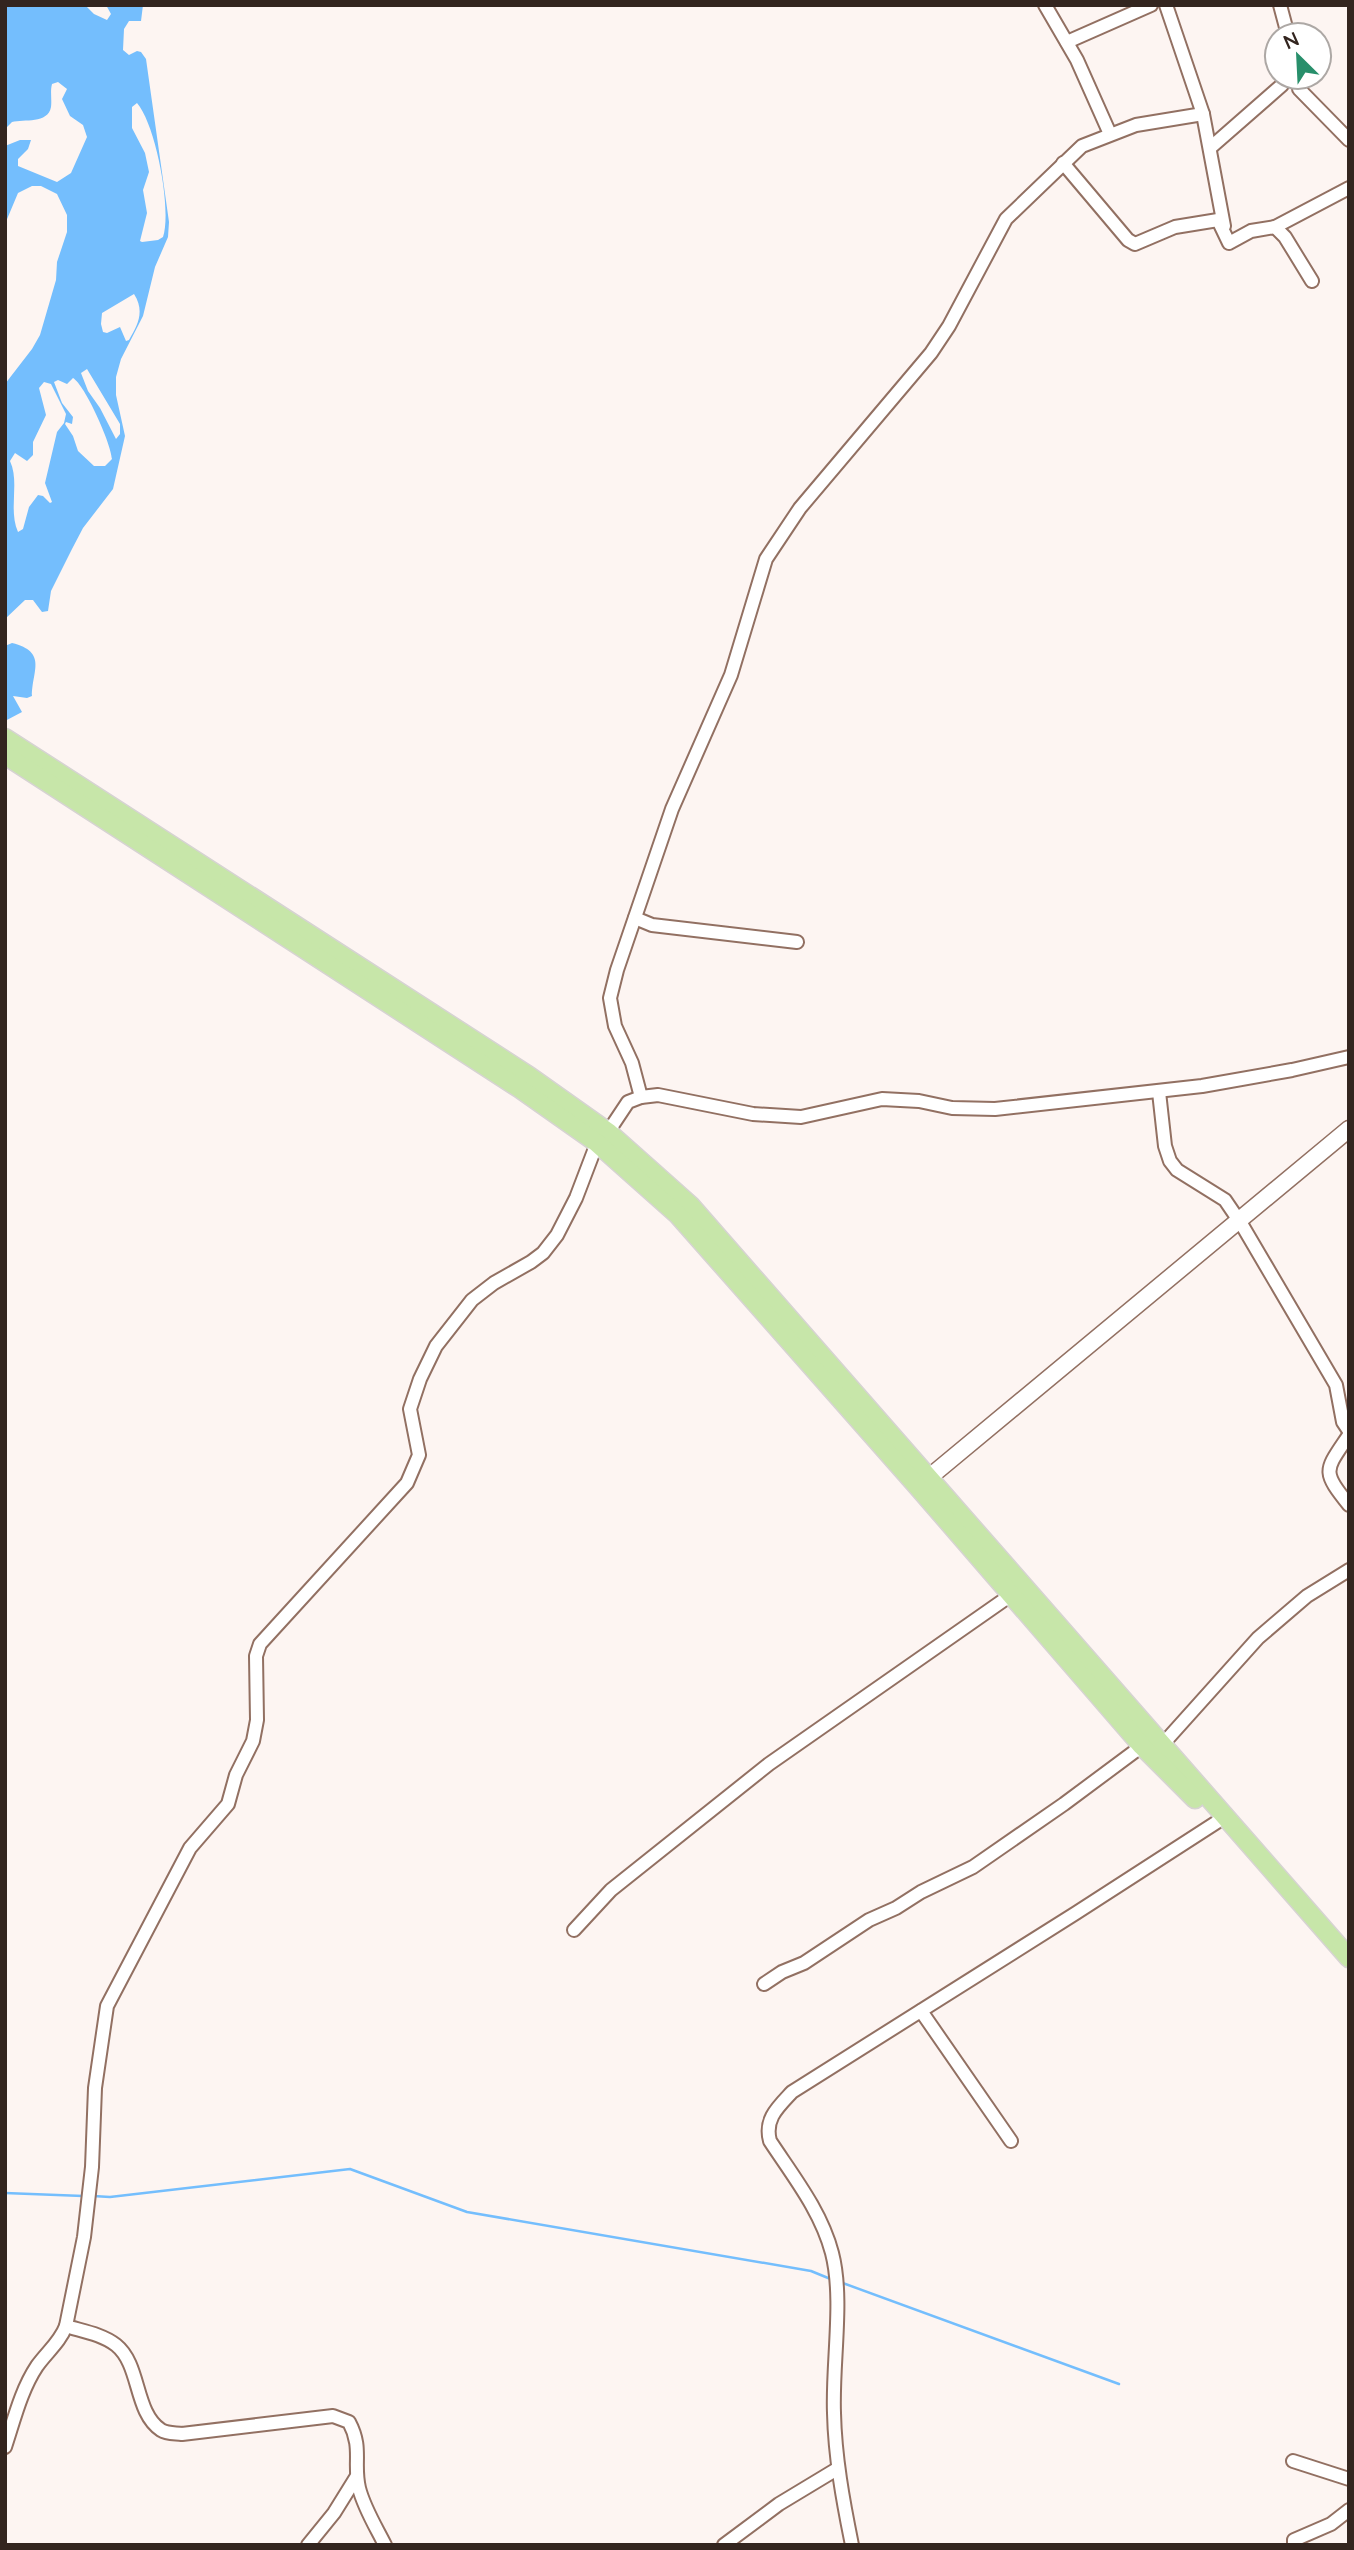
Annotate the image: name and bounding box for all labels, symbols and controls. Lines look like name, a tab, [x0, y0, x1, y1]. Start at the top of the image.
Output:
north arrow	[1263, 21, 1333, 91]
text: N	[1280, 27, 1302, 53]

